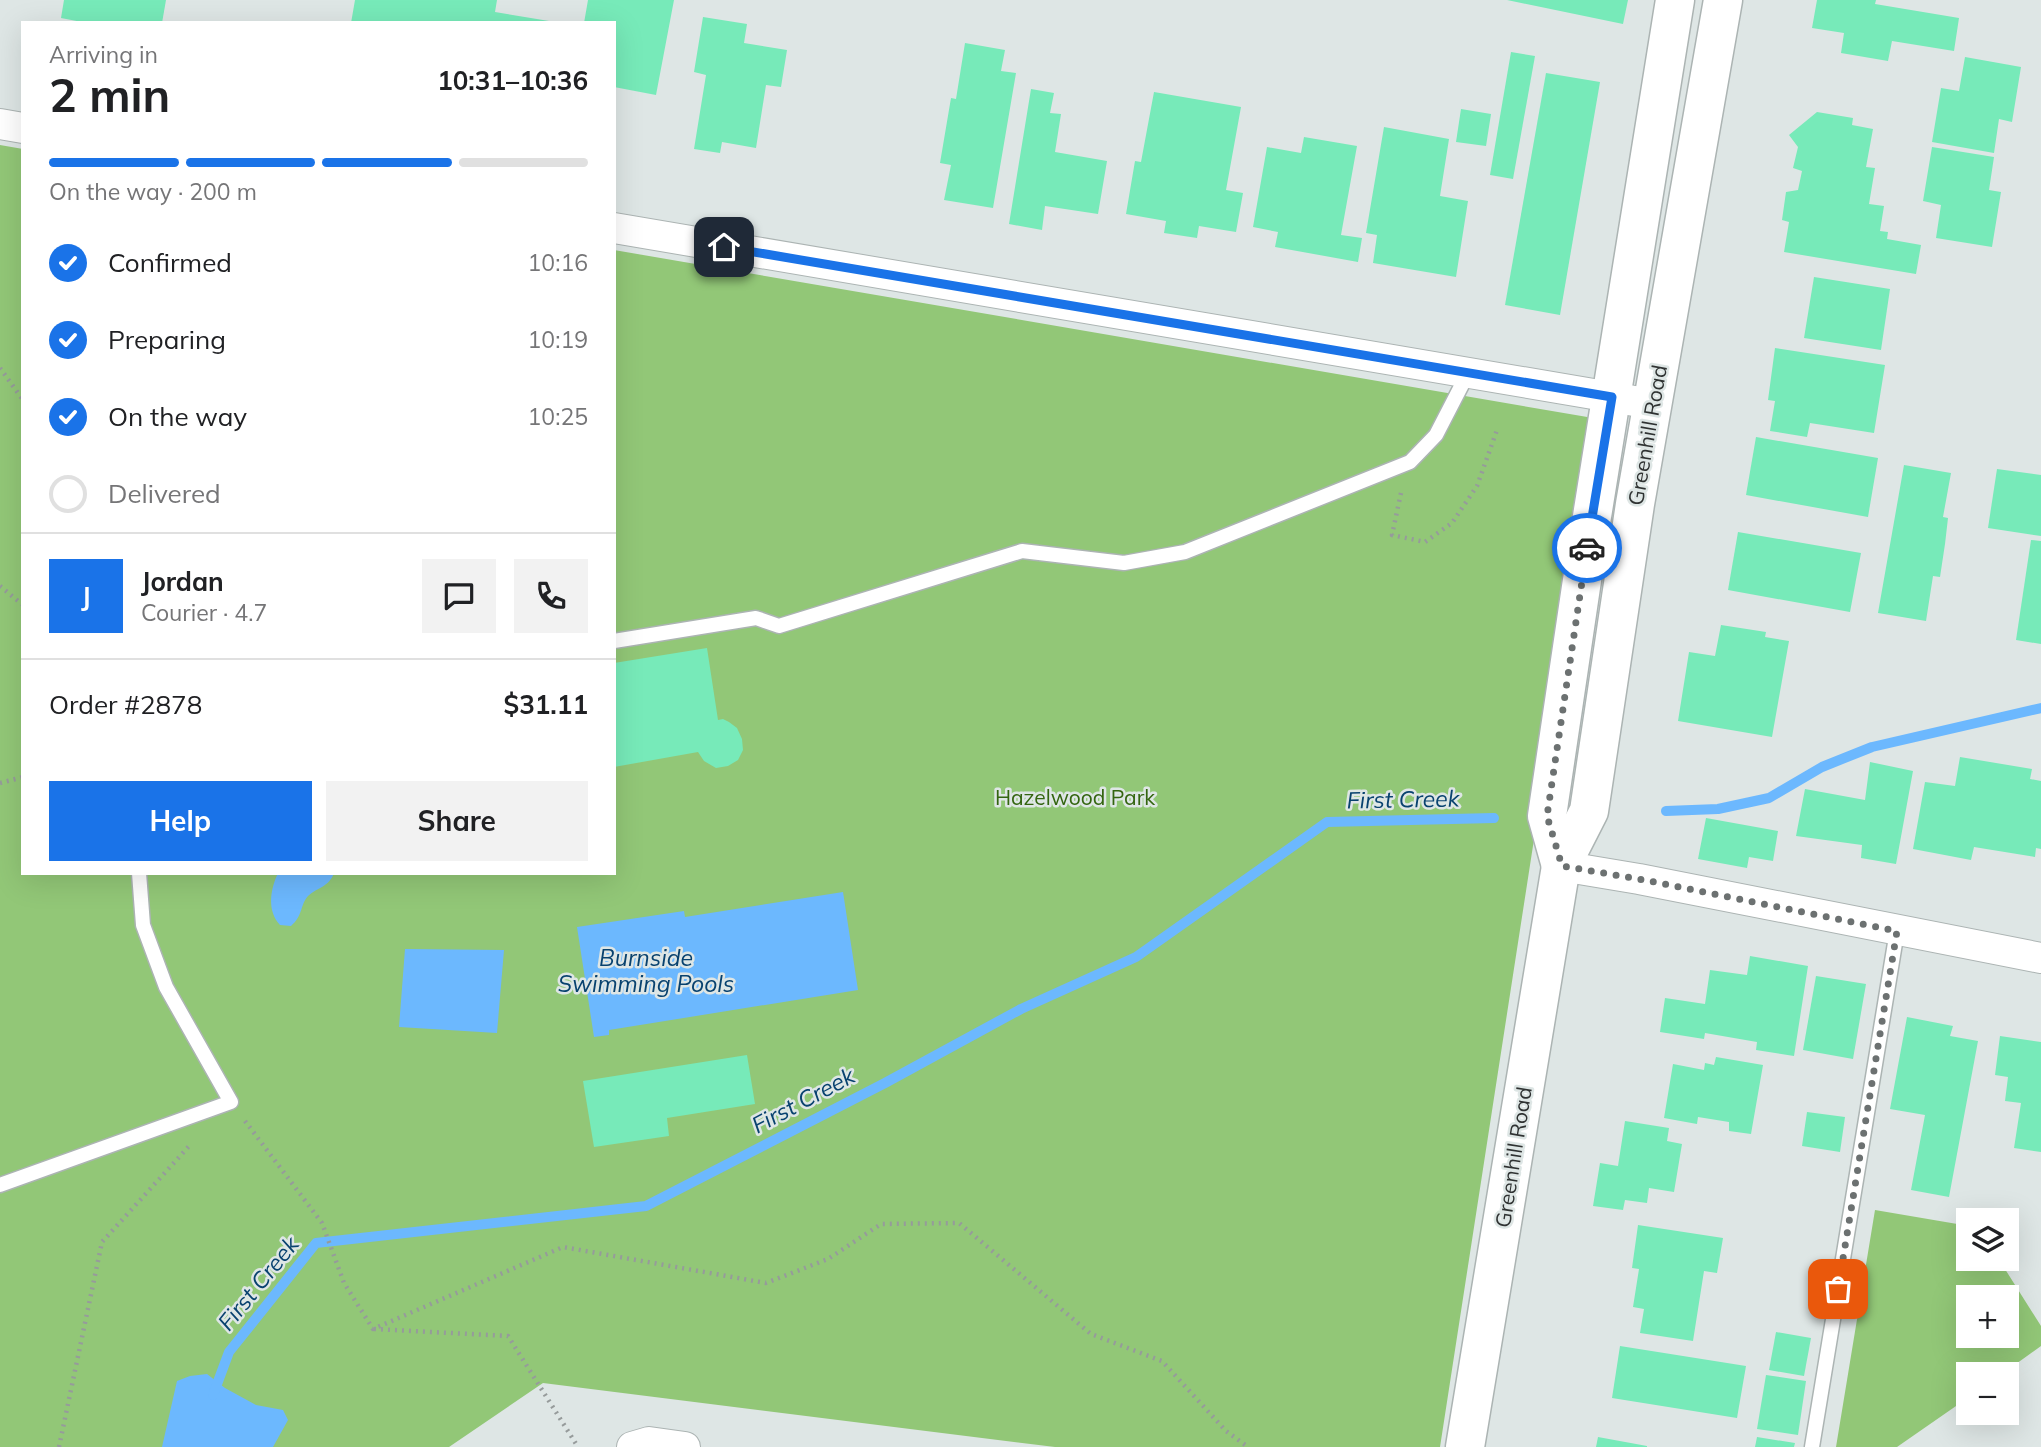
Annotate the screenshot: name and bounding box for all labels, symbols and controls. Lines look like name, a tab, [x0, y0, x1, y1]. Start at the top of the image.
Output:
text: Arriving in	[49, 40, 158, 69]
text: 10:31–10:36	[437, 64, 588, 97]
text: 2 min	[49, 66, 170, 124]
text: On the way · 200 m	[49, 177, 257, 206]
pin	[694, 217, 754, 277]
icon: home	[705, 228, 743, 266]
icon: check	[49, 244, 87, 282]
text: Confirmed	[108, 246, 232, 279]
text: 10:16	[528, 248, 588, 277]
icon: check	[49, 321, 87, 359]
text: Preparing	[108, 323, 226, 356]
text: 10:19	[528, 325, 588, 354]
street label: Greenhill Road	[1622, 363, 1672, 507]
icon: check	[49, 398, 87, 436]
text: On the way	[108, 400, 247, 433]
text: 10:25	[528, 402, 588, 431]
text: Delivered	[108, 477, 221, 510]
courier	[1552, 513, 1622, 583]
icon: car	[1568, 529, 1606, 567]
button: chat	[422, 559, 496, 633]
button: phone	[514, 559, 588, 633]
text: Jordan	[141, 565, 224, 598]
text: J	[81, 580, 91, 613]
text: Courier · 4.7	[141, 598, 267, 627]
text: Order #2878	[49, 688, 202, 721]
text: $31.11	[504, 688, 588, 721]
button: Help	[49, 781, 312, 861]
button: Share	[326, 781, 588, 861]
water label: First Creek	[1346, 783, 1461, 814]
park label: Hazelwood Park	[995, 784, 1155, 810]
water label: Burnside Swimming Pools	[558, 943, 734, 998]
water label: First Creek	[746, 1060, 861, 1139]
street label: Greenhill Road	[1489, 1085, 1537, 1229]
map controls	[1956, 1208, 2019, 1425]
button: layers	[1956, 1208, 2019, 1271]
water label: First Creek	[211, 1229, 305, 1336]
pin	[1808, 1259, 1868, 1319]
icon: bag	[1819, 1270, 1857, 1308]
button: +	[1956, 1285, 2019, 1348]
button: −	[1956, 1362, 2019, 1425]

